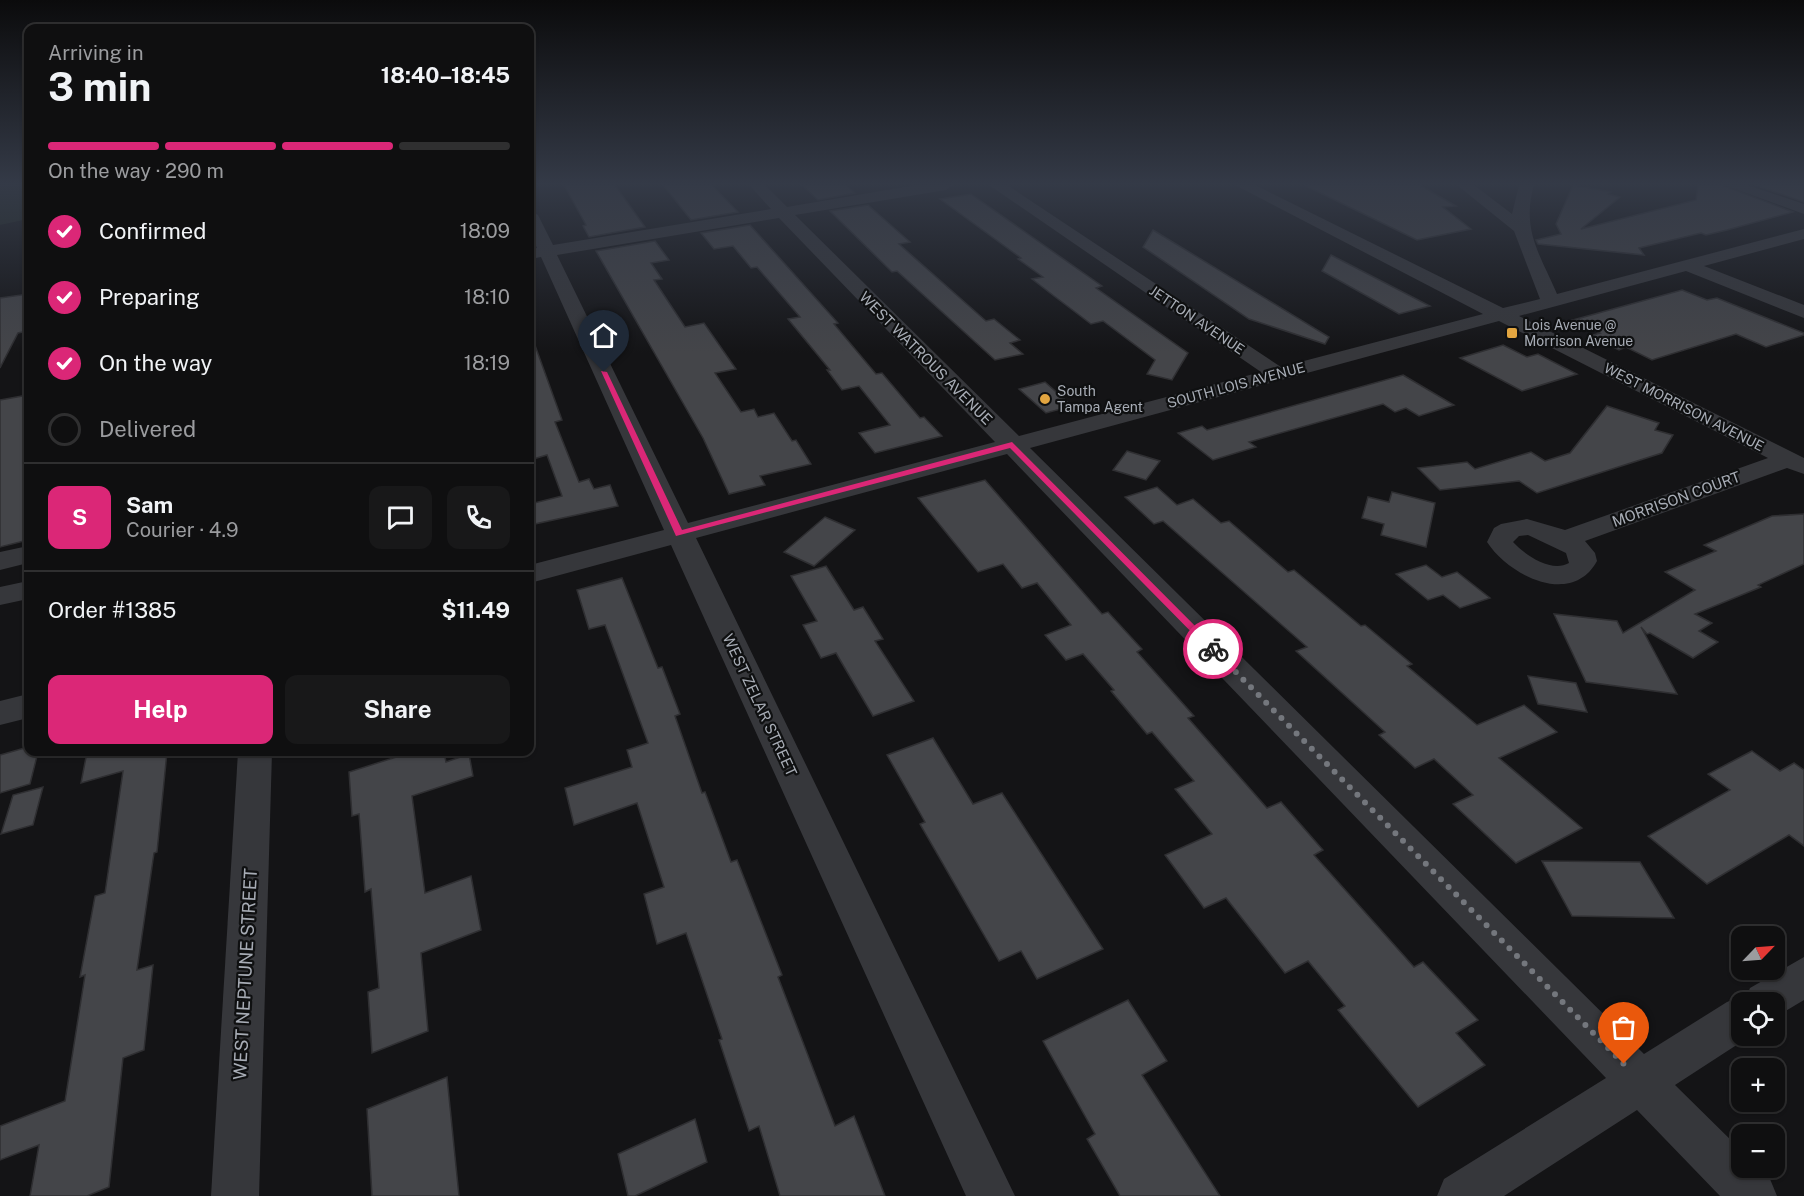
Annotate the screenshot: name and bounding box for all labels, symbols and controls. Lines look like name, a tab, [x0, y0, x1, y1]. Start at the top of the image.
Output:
text: Arriving in	[48, 41, 143, 65]
text: 18:40–18:45	[381, 62, 510, 88]
text: 3 min	[48, 64, 151, 110]
text: On the way · 290 m	[48, 159, 224, 183]
icon: check	[48, 215, 81, 248]
text: Confirmed	[99, 218, 206, 244]
text: 18:09	[460, 219, 510, 243]
icon: check	[48, 281, 81, 314]
street label: JETTON AVENUE	[1147, 282, 1247, 358]
text: Preparing	[99, 284, 200, 310]
text: 18:10	[464, 285, 510, 309]
street label: WEST WATROUS AVENUE	[856, 288, 996, 428]
pin	[578, 310, 629, 372]
place label: Lois Avenue @ Morrison Avenue	[1524, 317, 1633, 349]
icon: home	[587, 319, 620, 352]
marker: Lois Avenue @ Morrison Avenue	[1505, 326, 1519, 340]
icon: check	[48, 347, 81, 380]
text: On the way	[99, 350, 212, 376]
text: 18:19	[464, 351, 510, 375]
street label: SOUTH LOIS AVENUE	[1165, 359, 1307, 411]
street label: WEST MORRISON AVENUE	[1601, 360, 1767, 454]
place label: South Tampa Agent	[1057, 383, 1143, 415]
marker: South Tampa Agent	[1038, 392, 1052, 406]
text: Delivered	[99, 416, 196, 442]
street label: MORRISON COURT	[1610, 468, 1743, 530]
button: chat	[369, 486, 432, 549]
button: phone	[447, 486, 510, 549]
text: Sam	[126, 492, 173, 518]
text: S	[72, 504, 87, 530]
text: Courier · 4.9	[126, 518, 238, 542]
text: Order #1385	[48, 597, 176, 623]
text: $11.49	[441, 597, 510, 623]
courier	[1183, 619, 1243, 679]
street label: WEST ZELAR STREET	[720, 631, 801, 779]
icon: bike	[1197, 633, 1230, 666]
button: Help	[48, 675, 273, 744]
button: Share	[285, 675, 510, 744]
street label: WEST NEPTUNE STREET	[229, 867, 261, 1080]
north arrow	[1731, 926, 1785, 980]
map controls	[1731, 926, 1785, 1178]
button: locate	[1731, 992, 1785, 1046]
pin	[1598, 1002, 1649, 1064]
icon: bag	[1607, 1011, 1640, 1044]
button: +	[1731, 1058, 1785, 1112]
button: −	[1731, 1124, 1785, 1178]

